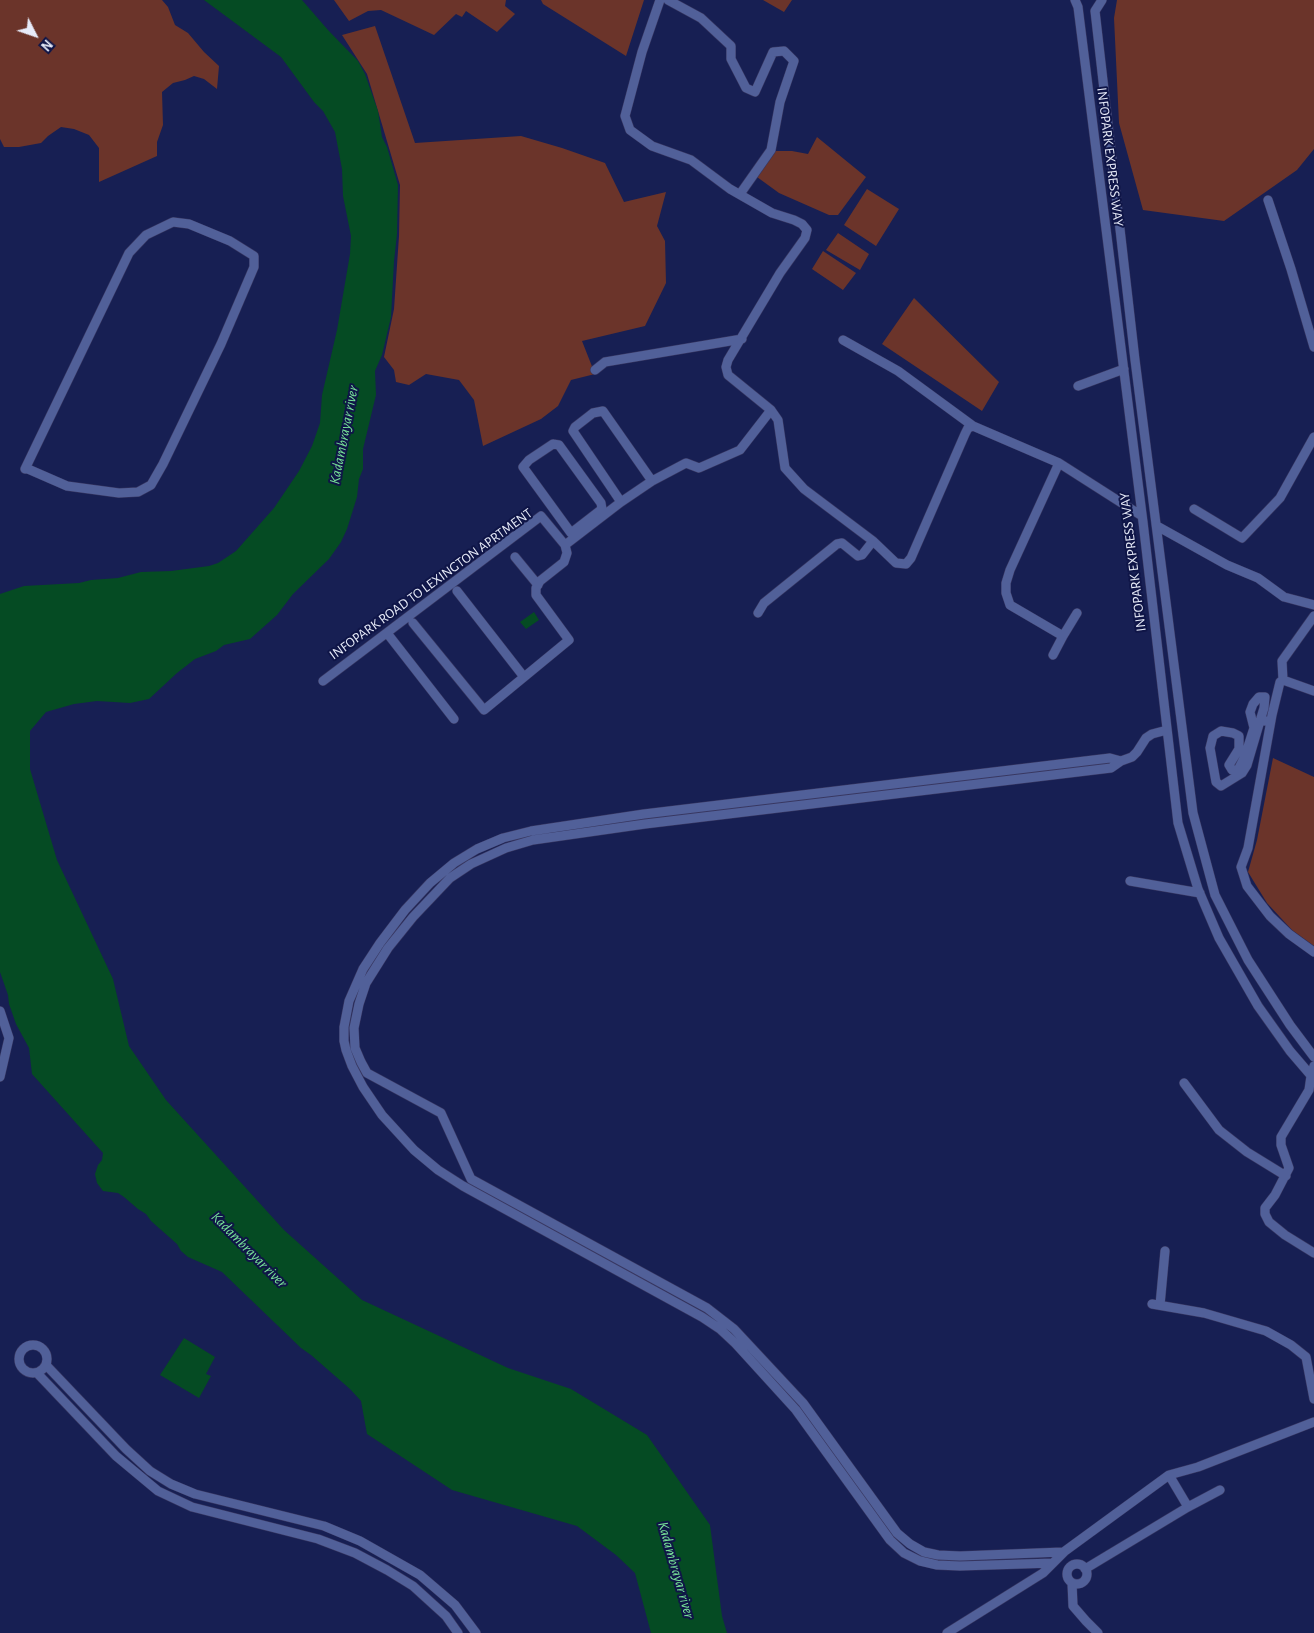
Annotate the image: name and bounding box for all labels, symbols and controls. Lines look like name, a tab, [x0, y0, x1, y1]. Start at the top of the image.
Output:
north arrow	[10, 10, 60, 60]
text: N	[38, 37, 55, 53]
street label: INFOPARK EXPRESS WAY	[1093, 86, 1127, 228]
water label: Kadambrayar river	[326, 384, 362, 486]
street label: INFOPARK EXPRESS WAY	[1116, 491, 1150, 633]
street label: INFOPARK ROAD TO LEXINGTON APRTMENT	[326, 505, 536, 663]
water label: Kadambrayar river	[207, 1208, 291, 1292]
water label: Kadambrayar river	[654, 1519, 698, 1621]

